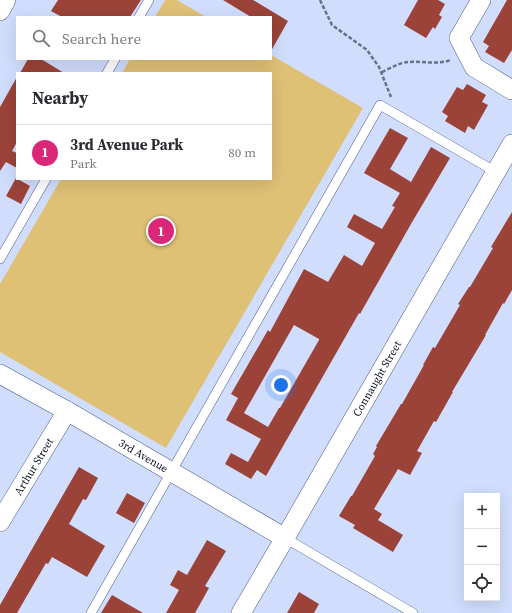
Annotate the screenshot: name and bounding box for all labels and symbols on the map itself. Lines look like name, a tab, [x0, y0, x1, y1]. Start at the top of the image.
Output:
pin: 1	[148, 216, 174, 246]
street label: Connaught Street	[349, 338, 405, 419]
your location	[271, 375, 291, 395]
street label: Arthur Street	[11, 435, 57, 498]
street label: 3rd Avenue	[116, 435, 171, 476]

